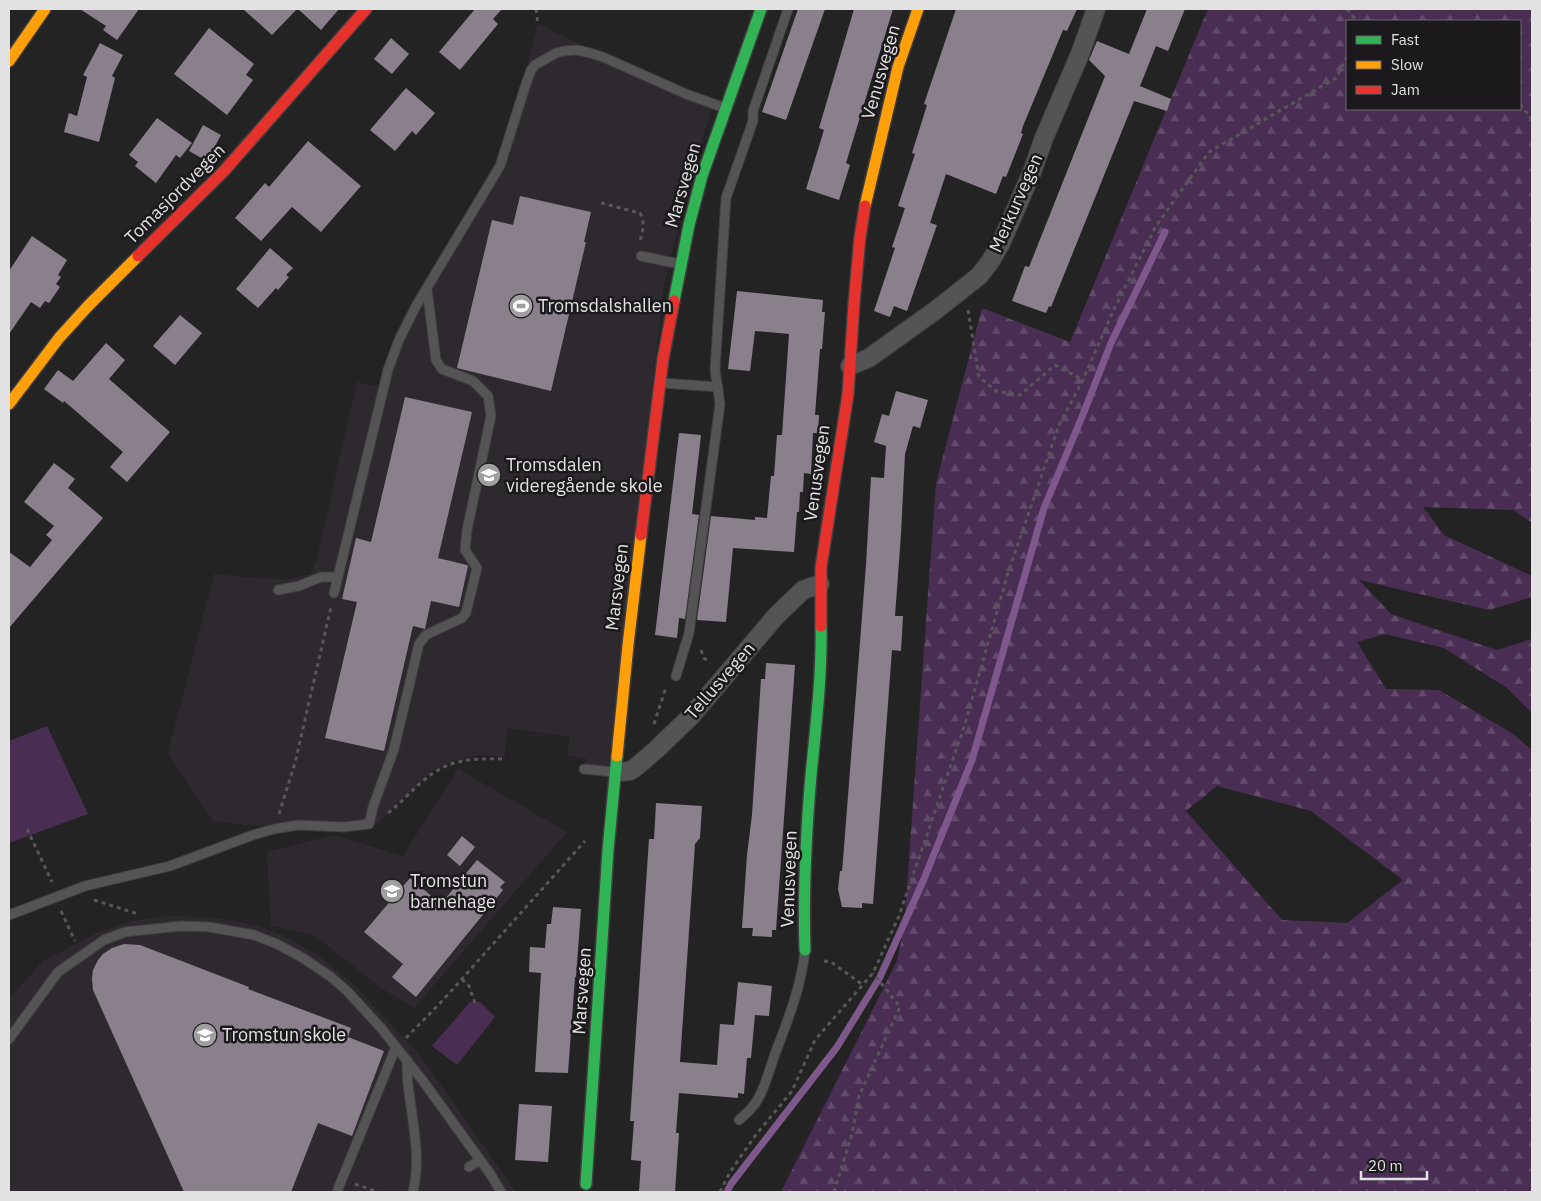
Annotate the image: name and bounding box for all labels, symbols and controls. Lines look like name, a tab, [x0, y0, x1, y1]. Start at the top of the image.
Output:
legend	[1346, 20, 1521, 110]
street label: Venusvegen	[856, 22, 905, 122]
text: Fast	[1391, 30, 1419, 49]
text: Slow	[1391, 55, 1424, 74]
text: Jam	[1391, 80, 1420, 99]
street label: Tomasjordvegen	[120, 139, 230, 249]
street label: Marsvegen	[659, 140, 706, 230]
street label: Merkurvegen	[984, 150, 1048, 256]
sports icon: Tromsdalshallen	[508, 293, 534, 319]
place label: Tromsdalshallen	[538, 294, 672, 317]
street label: Venusvegen	[798, 423, 835, 523]
place label: Tromsdalen videregående skole	[506, 453, 663, 497]
school or university icon: Tromsdalen videregående skole	[476, 462, 502, 488]
street label: Marsvegen	[600, 542, 633, 632]
street label: Tellusvegen	[680, 637, 760, 724]
street label: Venusvegen	[775, 830, 802, 928]
place label: Tromstun barnehage	[410, 869, 496, 913]
school or university icon: Tromstun barnehage	[379, 878, 405, 904]
street label: Marsvegen	[567, 947, 596, 1035]
school or university icon: Tromstun skole	[192, 1022, 218, 1048]
place label: Tromstun skole	[222, 1023, 346, 1046]
scale bar	[1361, 1148, 1427, 1180]
text: 20 m	[1368, 1156, 1403, 1175]

